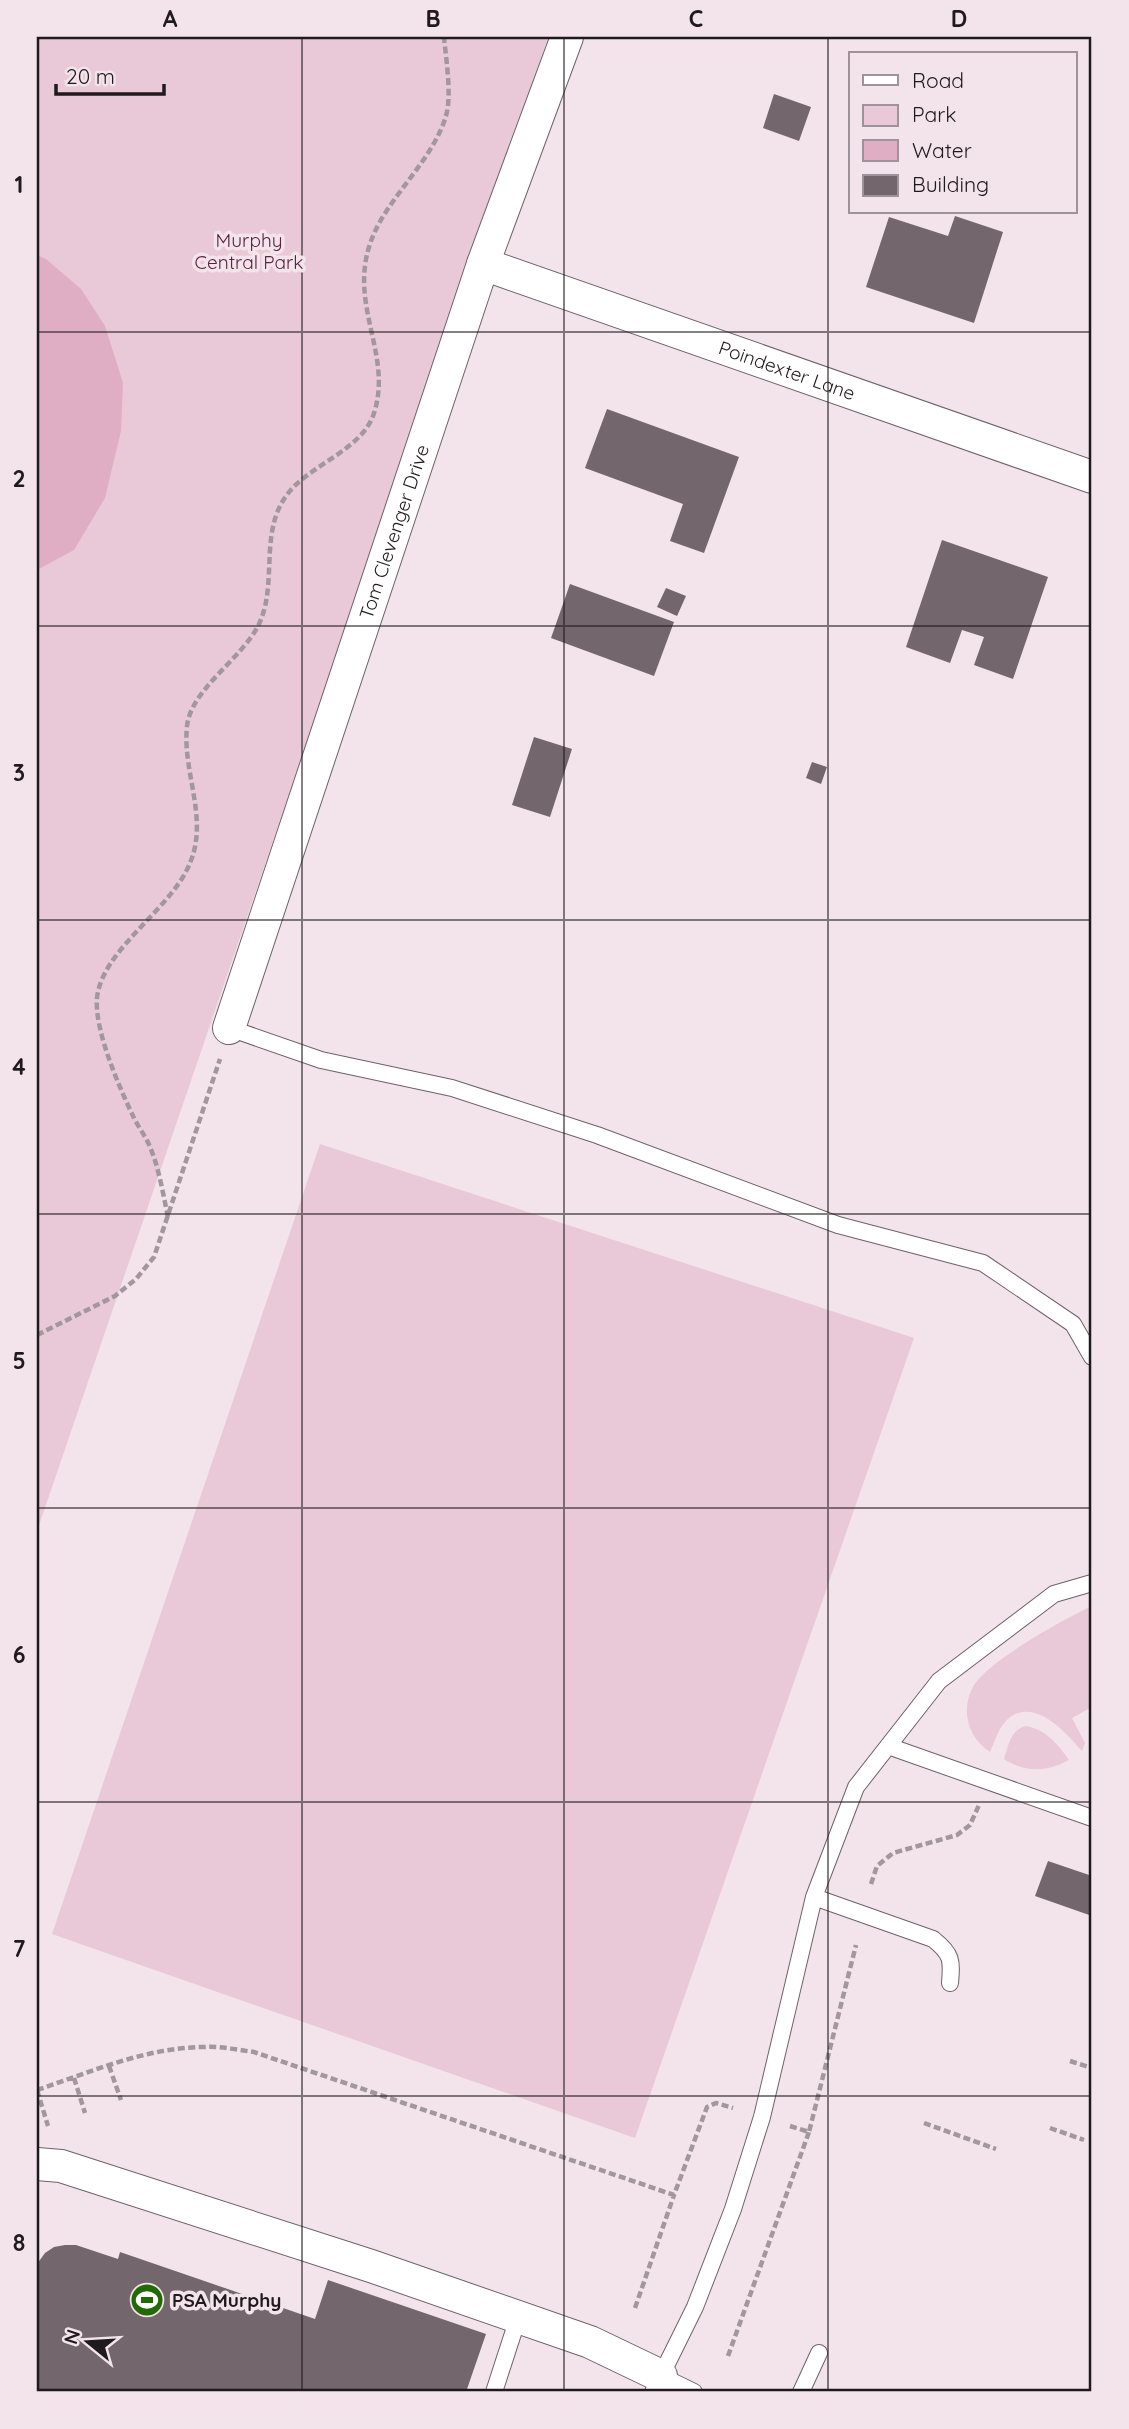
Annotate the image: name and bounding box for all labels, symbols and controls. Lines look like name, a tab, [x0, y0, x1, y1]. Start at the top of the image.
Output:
text: A	[163, 4, 178, 33]
text: B	[425, 4, 441, 33]
text: C	[689, 4, 703, 33]
text: D	[951, 4, 967, 33]
scale bar	[56, 52, 164, 96]
legend	[849, 52, 1076, 214]
text: 20 m	[66, 63, 115, 89]
text: Road	[912, 67, 964, 93]
text: Park	[912, 101, 956, 127]
text: Water	[912, 137, 972, 163]
text: 1	[15, 170, 23, 199]
text: Building	[912, 171, 989, 197]
park label: Murphy Central Park	[195, 228, 303, 274]
street label: Poindexter Lane	[716, 335, 858, 405]
street label: Tom Clevenger Drive	[354, 441, 434, 622]
text: 2	[12, 464, 26, 493]
text: 3	[13, 758, 25, 787]
text: 4	[12, 1052, 26, 1081]
text: 5	[12, 1346, 26, 1375]
text: 6	[13, 1640, 25, 1669]
text: 7	[13, 1934, 26, 1963]
text: 8	[13, 2228, 25, 2257]
sports icon: PSA Murphy	[128, 2281, 166, 2319]
place label: PSA Murphy	[172, 2288, 281, 2312]
north arrow	[52, 2306, 122, 2376]
text: N	[58, 2326, 85, 2347]

